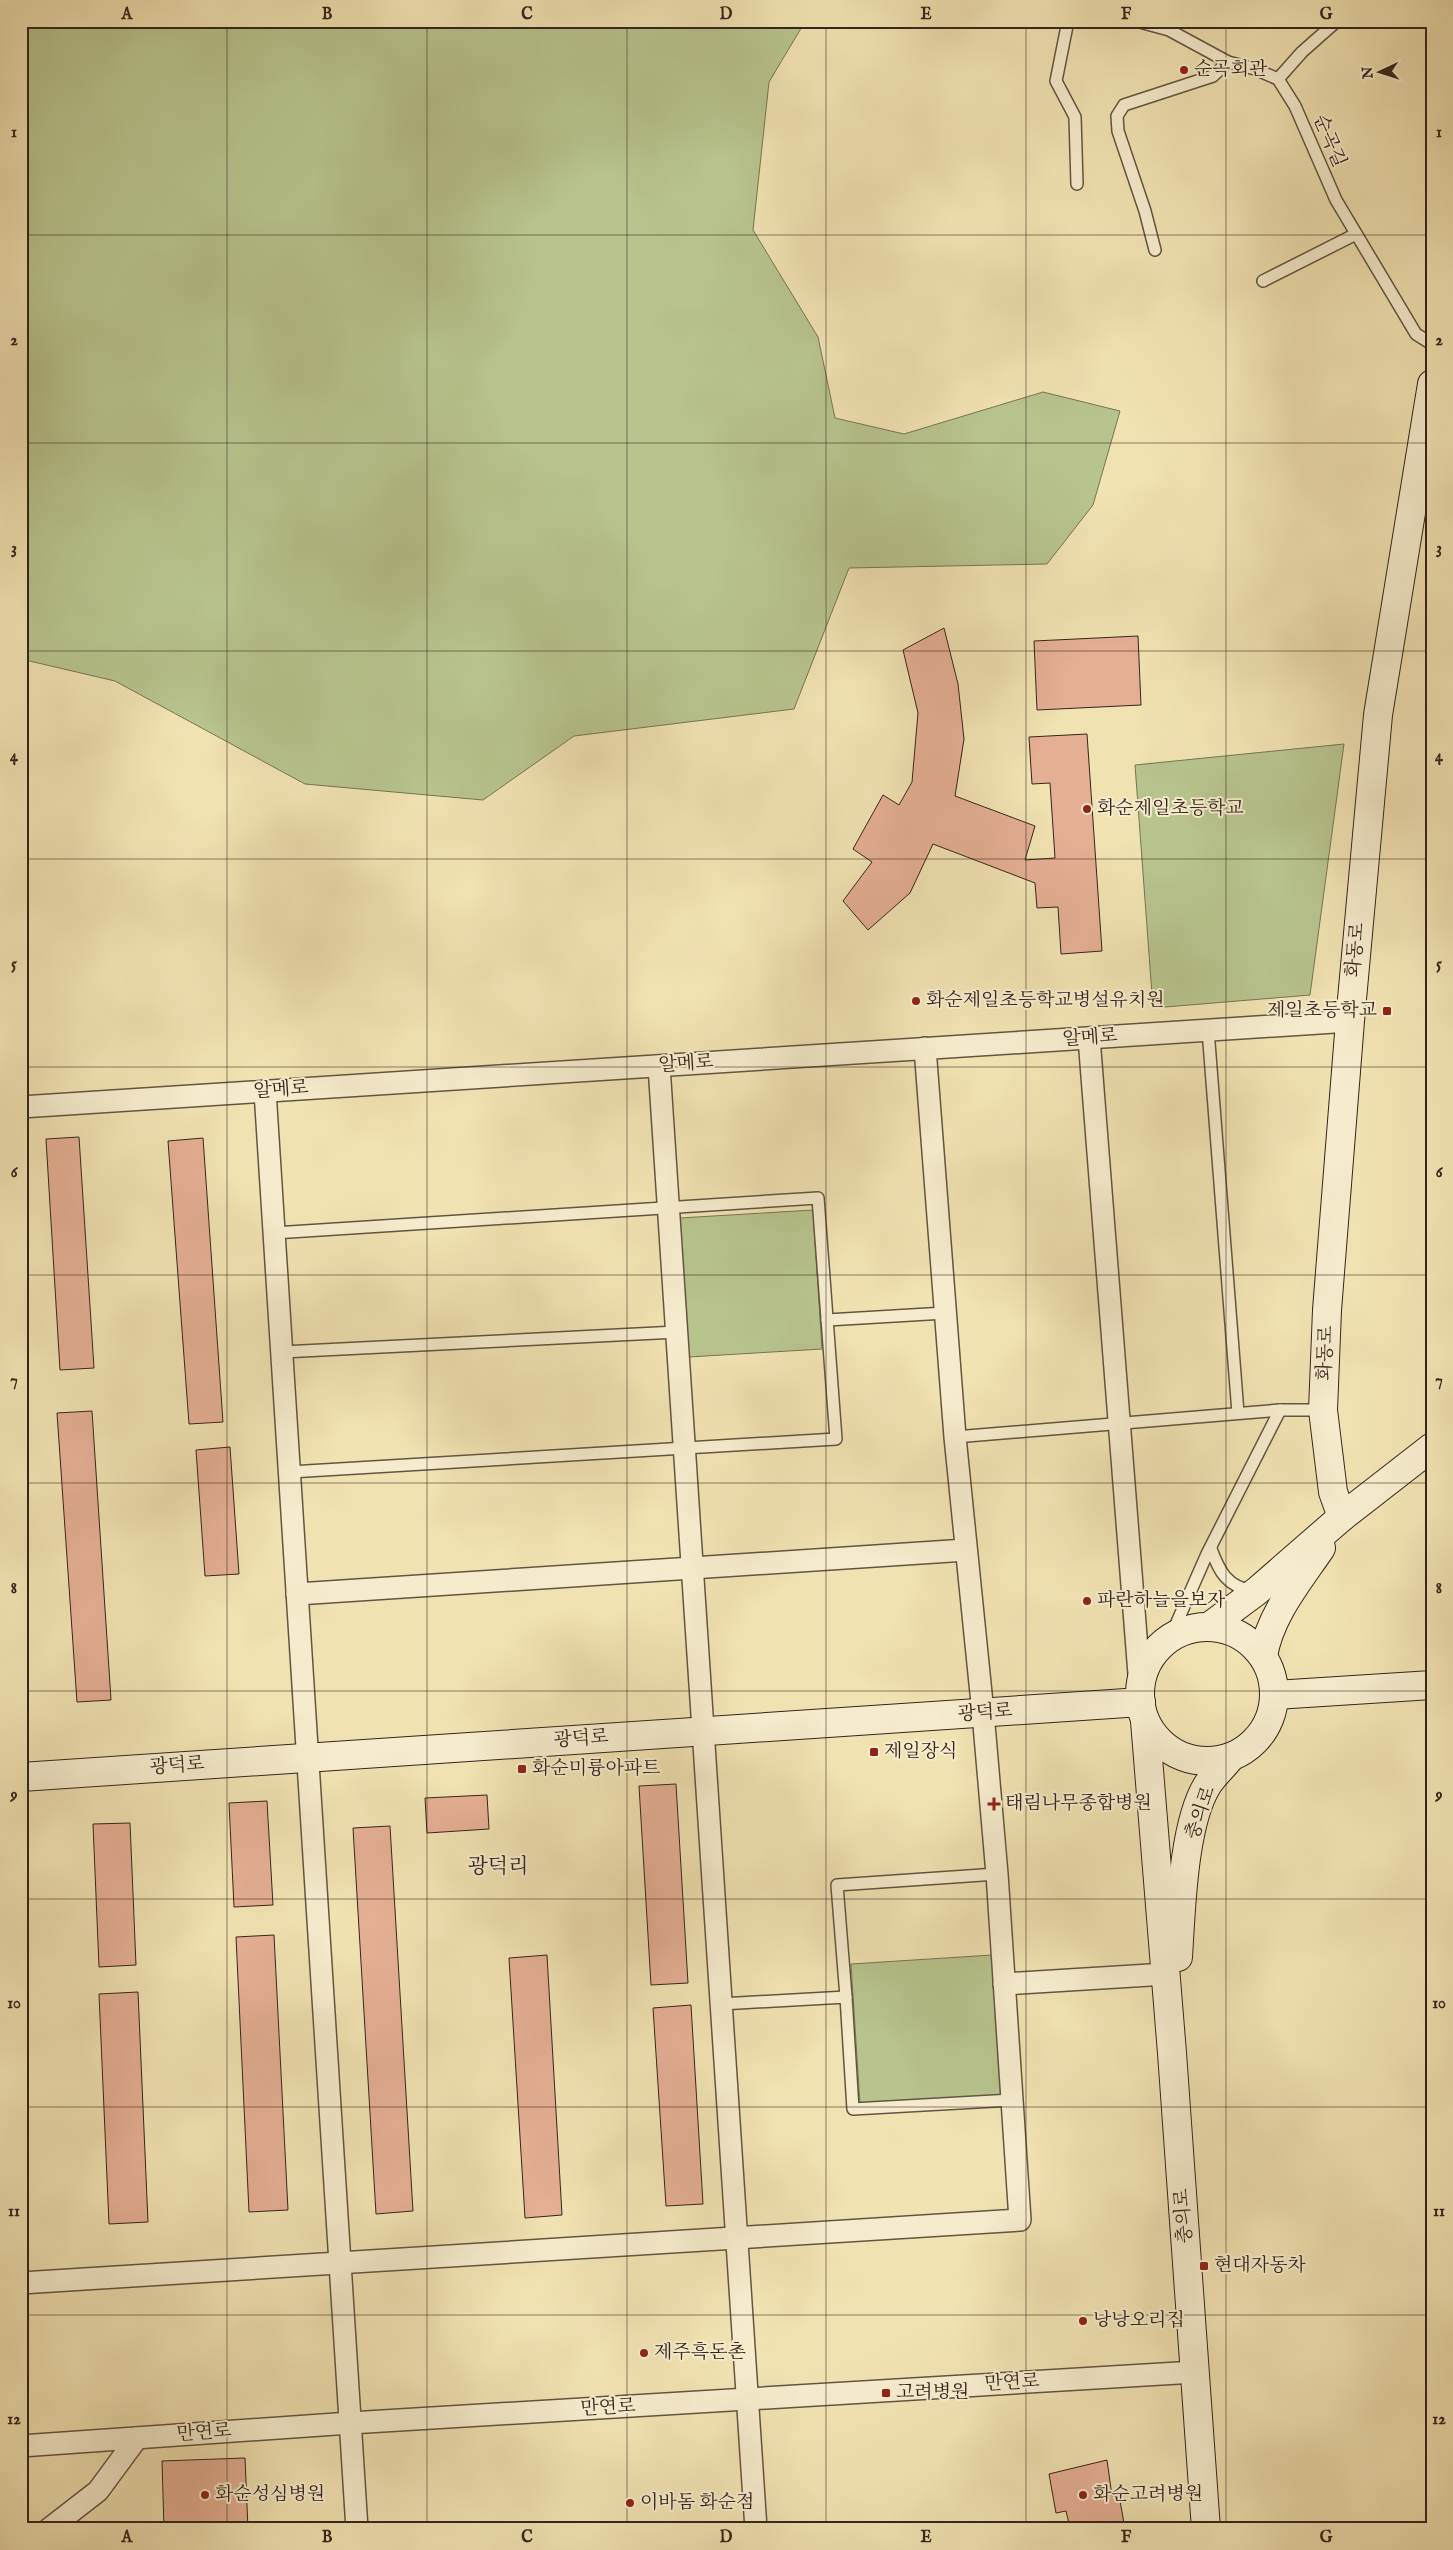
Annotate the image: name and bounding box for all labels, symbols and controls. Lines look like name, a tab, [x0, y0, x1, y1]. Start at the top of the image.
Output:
text: A	[121, 5, 134, 25]
text: B	[322, 5, 333, 25]
text: C	[521, 5, 533, 25]
text: D	[720, 5, 733, 25]
text: E	[920, 5, 932, 25]
text: F	[1121, 5, 1132, 25]
text: G	[1320, 5, 1333, 25]
north arrow	[1356, 48, 1406, 98]
place label: 순곡회관	[1194, 58, 1268, 82]
marker: 순곡회관	[1178, 64, 1190, 76]
text: N	[1359, 66, 1377, 81]
street label: 순곡길	[1307, 111, 1351, 171]
text: 1	[11, 123, 17, 143]
text: 1	[1436, 123, 1442, 143]
text: 2	[10, 331, 18, 351]
text: 2	[1435, 331, 1443, 351]
text: 3	[11, 539, 17, 559]
text: 3	[1436, 539, 1442, 559]
text: 4	[10, 747, 19, 767]
text: 4	[1435, 747, 1444, 767]
place label: 화순제일초등학교	[1097, 797, 1244, 821]
marker: 화순제일초등학교	[1081, 803, 1093, 815]
street label: 화동로	[1342, 922, 1370, 978]
text: 5	[11, 955, 17, 975]
text: 5	[1436, 955, 1442, 975]
place label: 화순제일초등학교병설유치원	[926, 989, 1165, 1013]
marker: 화순제일초등학교병설유치원	[910, 995, 922, 1007]
place label: 제일초등학교	[1267, 999, 1377, 1023]
marker: 제일초등학교	[1381, 1005, 1393, 1017]
street label: 알메로	[1062, 1024, 1118, 1052]
street label: 알메로	[658, 1050, 714, 1078]
street label: 알메로	[253, 1076, 309, 1104]
text: 6	[11, 1163, 19, 1183]
text: 6	[1436, 1163, 1444, 1183]
street label: 화동로	[1313, 1325, 1339, 1381]
text: 7	[10, 1371, 18, 1391]
text: 7	[1435, 1371, 1443, 1391]
text: 8	[11, 1579, 17, 1599]
text: 8	[1436, 1579, 1442, 1599]
place label: 파란하늘을보자	[1097, 1589, 1226, 1613]
marker: 파란하늘을보자	[1081, 1595, 1093, 1607]
street label: 광덕로	[957, 1699, 1013, 1727]
street label: 광덕로	[553, 1725, 609, 1753]
place label: 제일장식	[884, 1740, 957, 1764]
marker: 제일장식	[868, 1746, 880, 1758]
street label: 광덕로	[149, 1752, 205, 1780]
place label: 화순미륭아파트	[532, 1757, 660, 1781]
marker: 화순미륭아파트	[516, 1763, 528, 1775]
street label: 충의로	[1181, 1783, 1221, 1843]
text: 9	[10, 1786, 18, 1806]
text: 9	[1435, 1786, 1443, 1806]
place label: 태림나무종합병원	[1005, 1792, 1152, 1816]
marker: 태림나무종합병원	[987, 1797, 1001, 1811]
district label: 광덕리	[468, 1854, 528, 1881]
text: 10	[7, 1994, 21, 2014]
text: 10	[1432, 1994, 1446, 2014]
street label: 충의로	[1170, 2188, 1198, 2244]
text: 11	[8, 2202, 20, 2222]
text: 11	[1433, 2202, 1445, 2222]
place label: 현대자동차	[1214, 2254, 1306, 2278]
marker: 현대자동차	[1198, 2260, 1210, 2272]
place label: 낭낭오리집	[1093, 2309, 1185, 2333]
marker: 낭낭오리집	[1077, 2315, 1089, 2327]
place label: 제주흑돈촌	[654, 2341, 746, 2365]
marker: 제주흑돈촌	[638, 2347, 650, 2359]
street label: 만연로	[984, 2370, 1040, 2396]
place label: 고려병원	[896, 2381, 969, 2405]
marker: 고려병원	[880, 2387, 892, 2399]
street label: 만연로	[580, 2395, 636, 2421]
text: 12	[7, 2410, 21, 2430]
text: 12	[1432, 2410, 1446, 2430]
street label: 만연로	[176, 2419, 232, 2447]
place label: 화순성심병원	[215, 2483, 325, 2507]
place label: 화순고려병원	[1093, 2483, 1203, 2507]
marker: 화순성심병원	[199, 2489, 211, 2501]
marker: 화순고려병원	[1077, 2489, 1089, 2501]
place label: 이바돔 화순점	[640, 2491, 754, 2515]
marker: 이바돔 화순점	[624, 2497, 636, 2509]
text: A	[121, 2528, 134, 2548]
text: B	[322, 2528, 333, 2548]
text: C	[521, 2528, 533, 2548]
text: D	[720, 2528, 733, 2548]
text: E	[920, 2528, 932, 2548]
text: F	[1121, 2528, 1132, 2548]
text: G	[1320, 2528, 1333, 2548]

